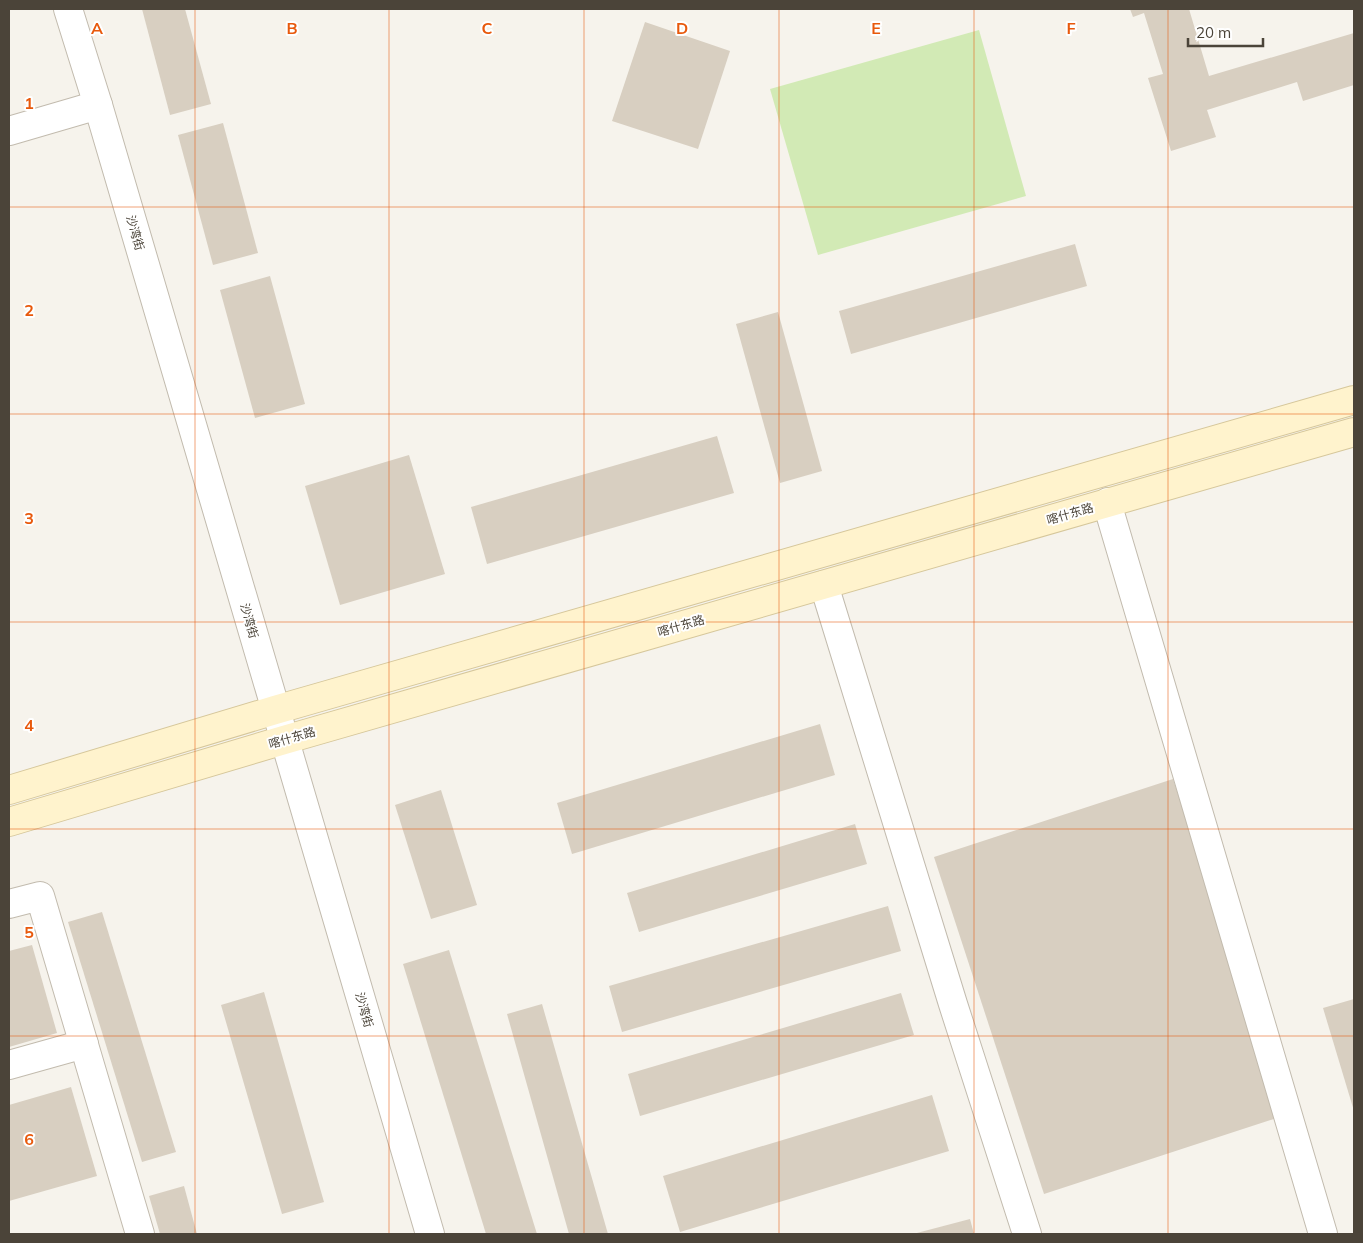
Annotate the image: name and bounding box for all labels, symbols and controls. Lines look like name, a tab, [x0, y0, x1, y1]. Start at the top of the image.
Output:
scale bar	[1188, 15, 1263, 47]
text: A	[91, 18, 103, 38]
text: B	[286, 18, 298, 38]
text: C	[482, 18, 493, 38]
text: D	[676, 18, 688, 38]
text: E	[871, 18, 881, 38]
text: F	[1066, 18, 1076, 38]
text: 20 m	[1196, 23, 1231, 42]
text: 1	[24, 93, 34, 113]
street label: 沙湾街	[123, 213, 148, 252]
text: 2	[24, 300, 34, 320]
street label: 喀什东路	[1045, 500, 1095, 527]
text: 3	[24, 508, 34, 528]
street label: 沙湾街	[237, 601, 262, 640]
street label: 喀什东路	[656, 612, 706, 639]
text: 4	[24, 715, 34, 735]
street label: 喀什东路	[267, 724, 317, 751]
text: 5	[24, 922, 34, 942]
street label: 沙湾街	[352, 990, 377, 1029]
text: 6	[24, 1129, 34, 1149]

